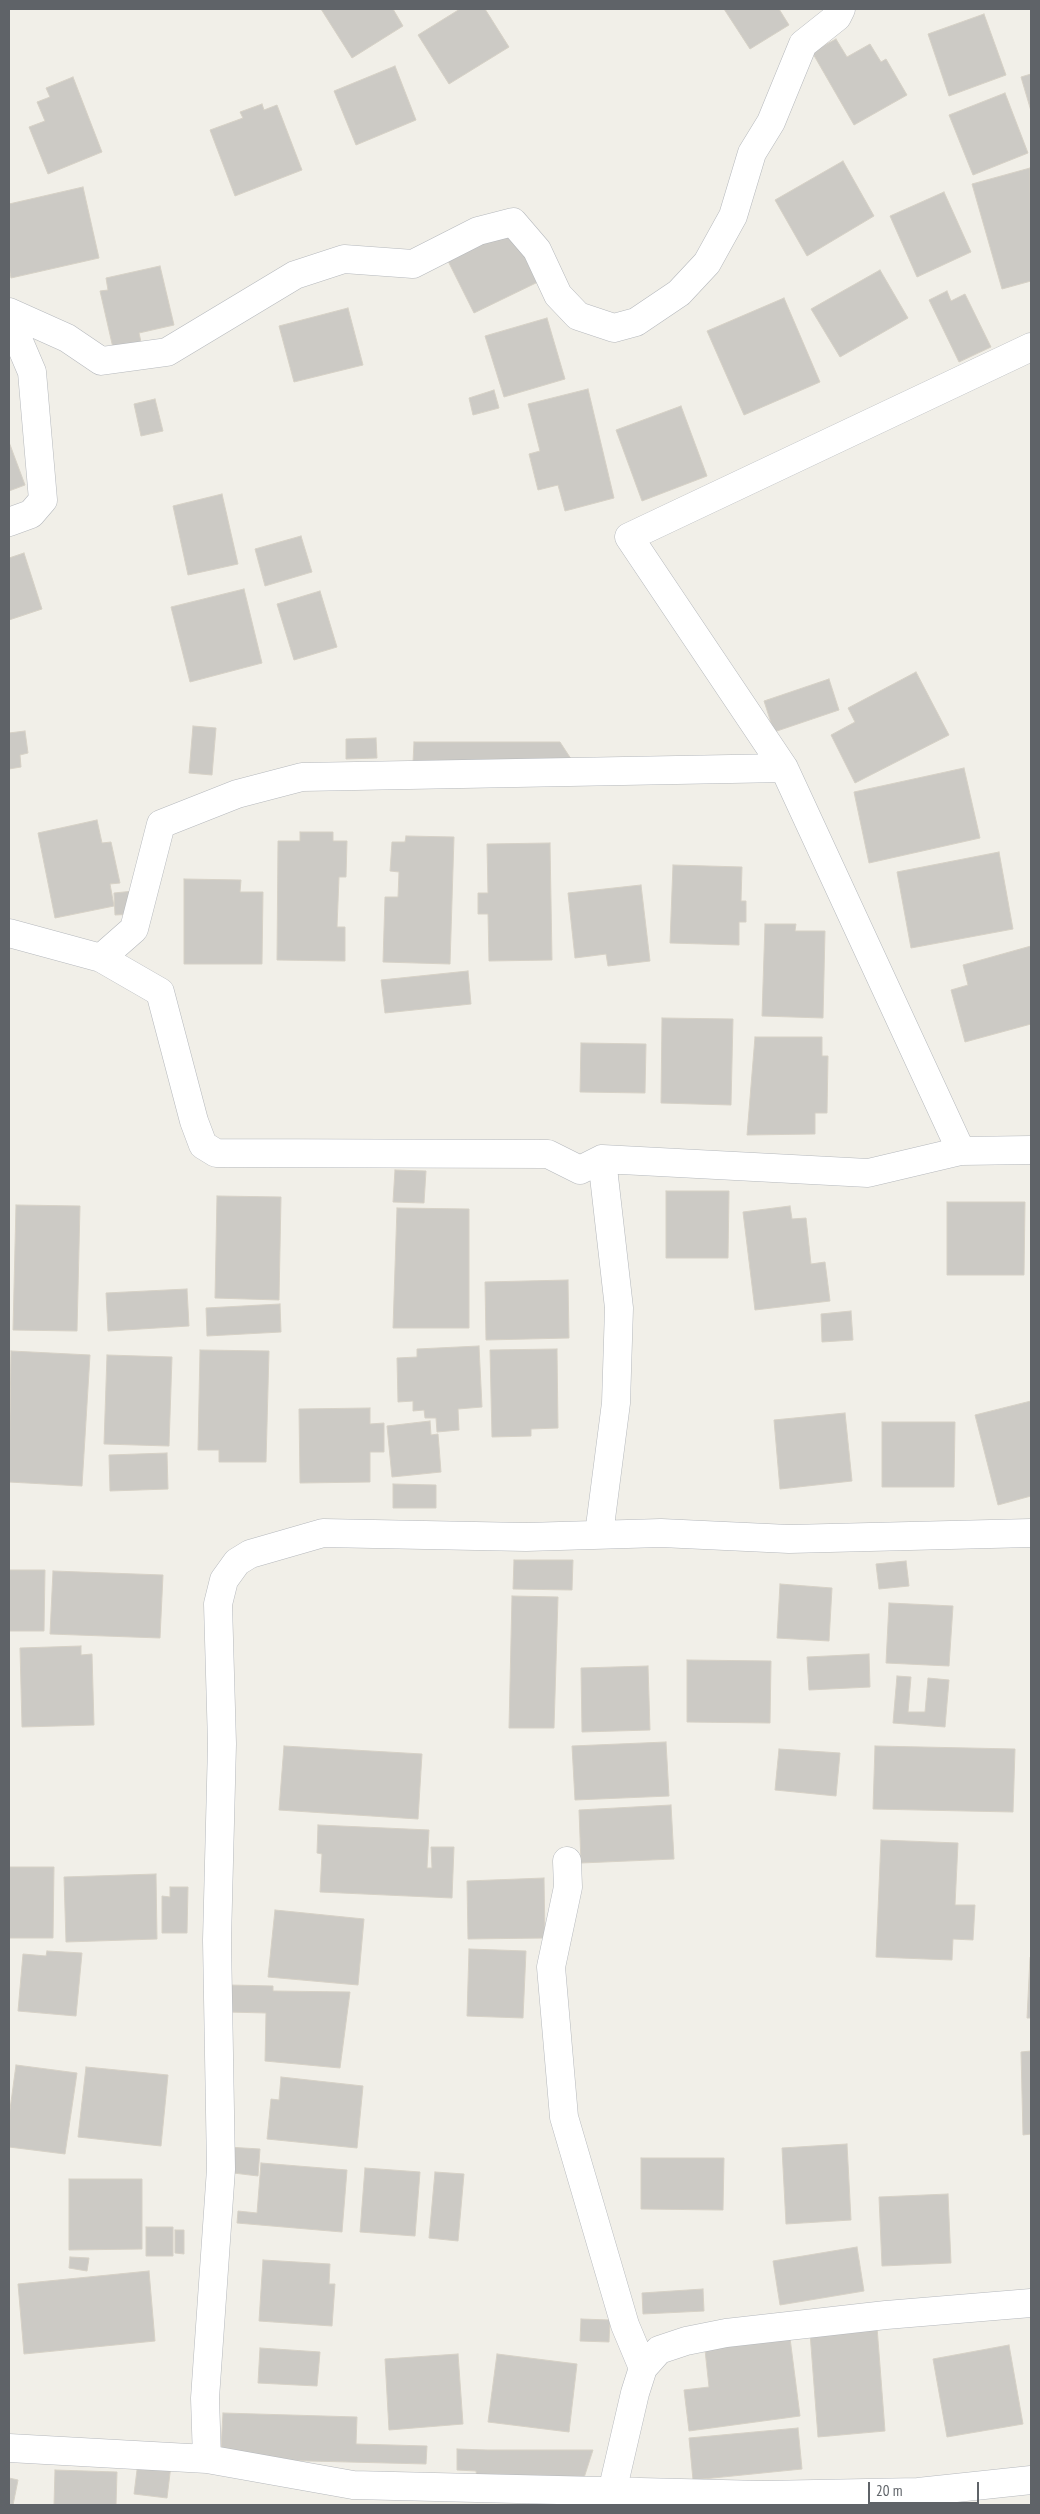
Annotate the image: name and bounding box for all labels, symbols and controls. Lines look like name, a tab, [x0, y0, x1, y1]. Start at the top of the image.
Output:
scale bar	[870, 2472, 981, 2504]
text: 20 m	[876, 2481, 902, 2500]

